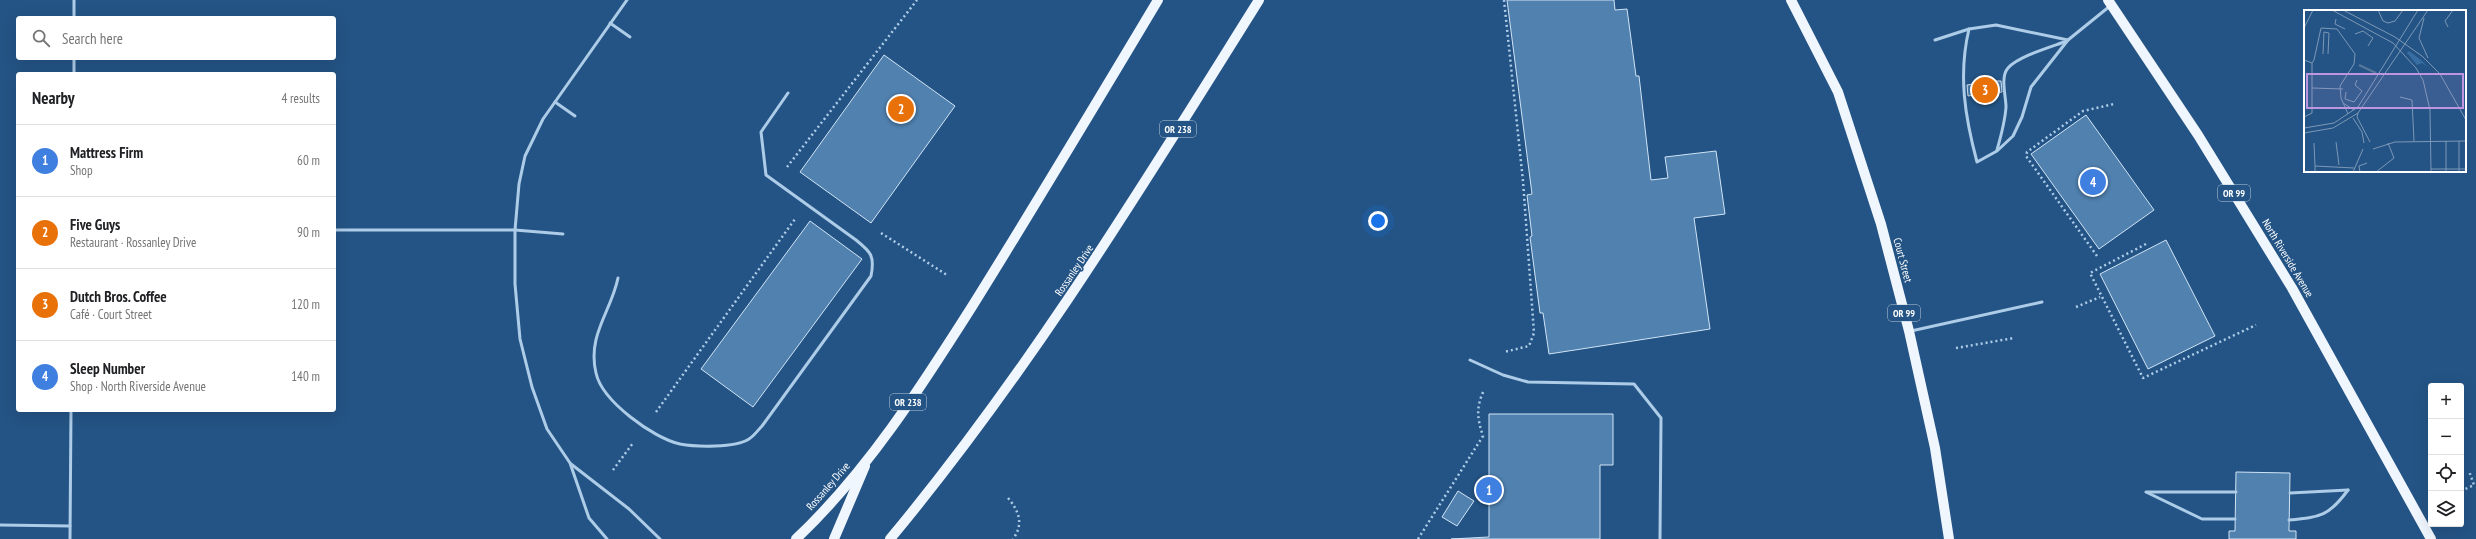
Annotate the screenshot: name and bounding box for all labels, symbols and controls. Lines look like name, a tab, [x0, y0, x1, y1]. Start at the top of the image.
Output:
inset map	[2304, 10, 2466, 172]
search box	[16, 16, 336, 60]
icon: search	[30, 27, 52, 49]
text: Search here	[62, 29, 123, 48]
pin: 3	[1972, 75, 1998, 105]
text: Nearby	[32, 87, 75, 109]
text: 4 results	[281, 90, 320, 107]
pin: 2	[888, 94, 914, 124]
road number: OR 238	[1160, 121, 1196, 137]
text: Mattress Firm	[70, 143, 143, 162]
text: 1	[42, 152, 48, 169]
text: 60 m	[297, 152, 320, 169]
text: Shop	[70, 162, 93, 179]
pin: 4	[2080, 167, 2106, 197]
road number: OR 99	[2218, 185, 2250, 201]
your location	[1368, 211, 1388, 231]
text: Five Guys	[70, 215, 120, 234]
street label: North Riverside Avenue	[2259, 216, 2317, 300]
text: 2	[42, 224, 48, 241]
text: 90 m	[297, 224, 320, 241]
text: Restaurant · Rossanley Drive	[70, 234, 196, 251]
street label: Court Street	[1890, 236, 1916, 284]
street label: Rossanley Drive	[1052, 241, 1097, 299]
text: Dutch Bros. Coffee	[70, 287, 167, 306]
text: 3	[42, 296, 48, 313]
text: 120 m	[291, 296, 320, 313]
road number: OR 99	[1888, 305, 1920, 321]
text: Café · Court Street	[70, 306, 152, 323]
text: Sleep Number	[70, 359, 145, 378]
text: 4	[42, 368, 48, 385]
text: 140 m	[291, 368, 320, 385]
text: Shop · North Riverside Avenue	[70, 378, 206, 395]
map controls	[2428, 383, 2464, 527]
button: +	[2428, 383, 2464, 419]
road number: OR 238	[890, 394, 926, 410]
button: −	[2428, 419, 2464, 455]
button: locate	[2428, 455, 2464, 491]
street label: Rossanley Drive	[803, 459, 853, 513]
pin: 1	[1476, 475, 1502, 505]
button: layers	[2428, 491, 2464, 527]

